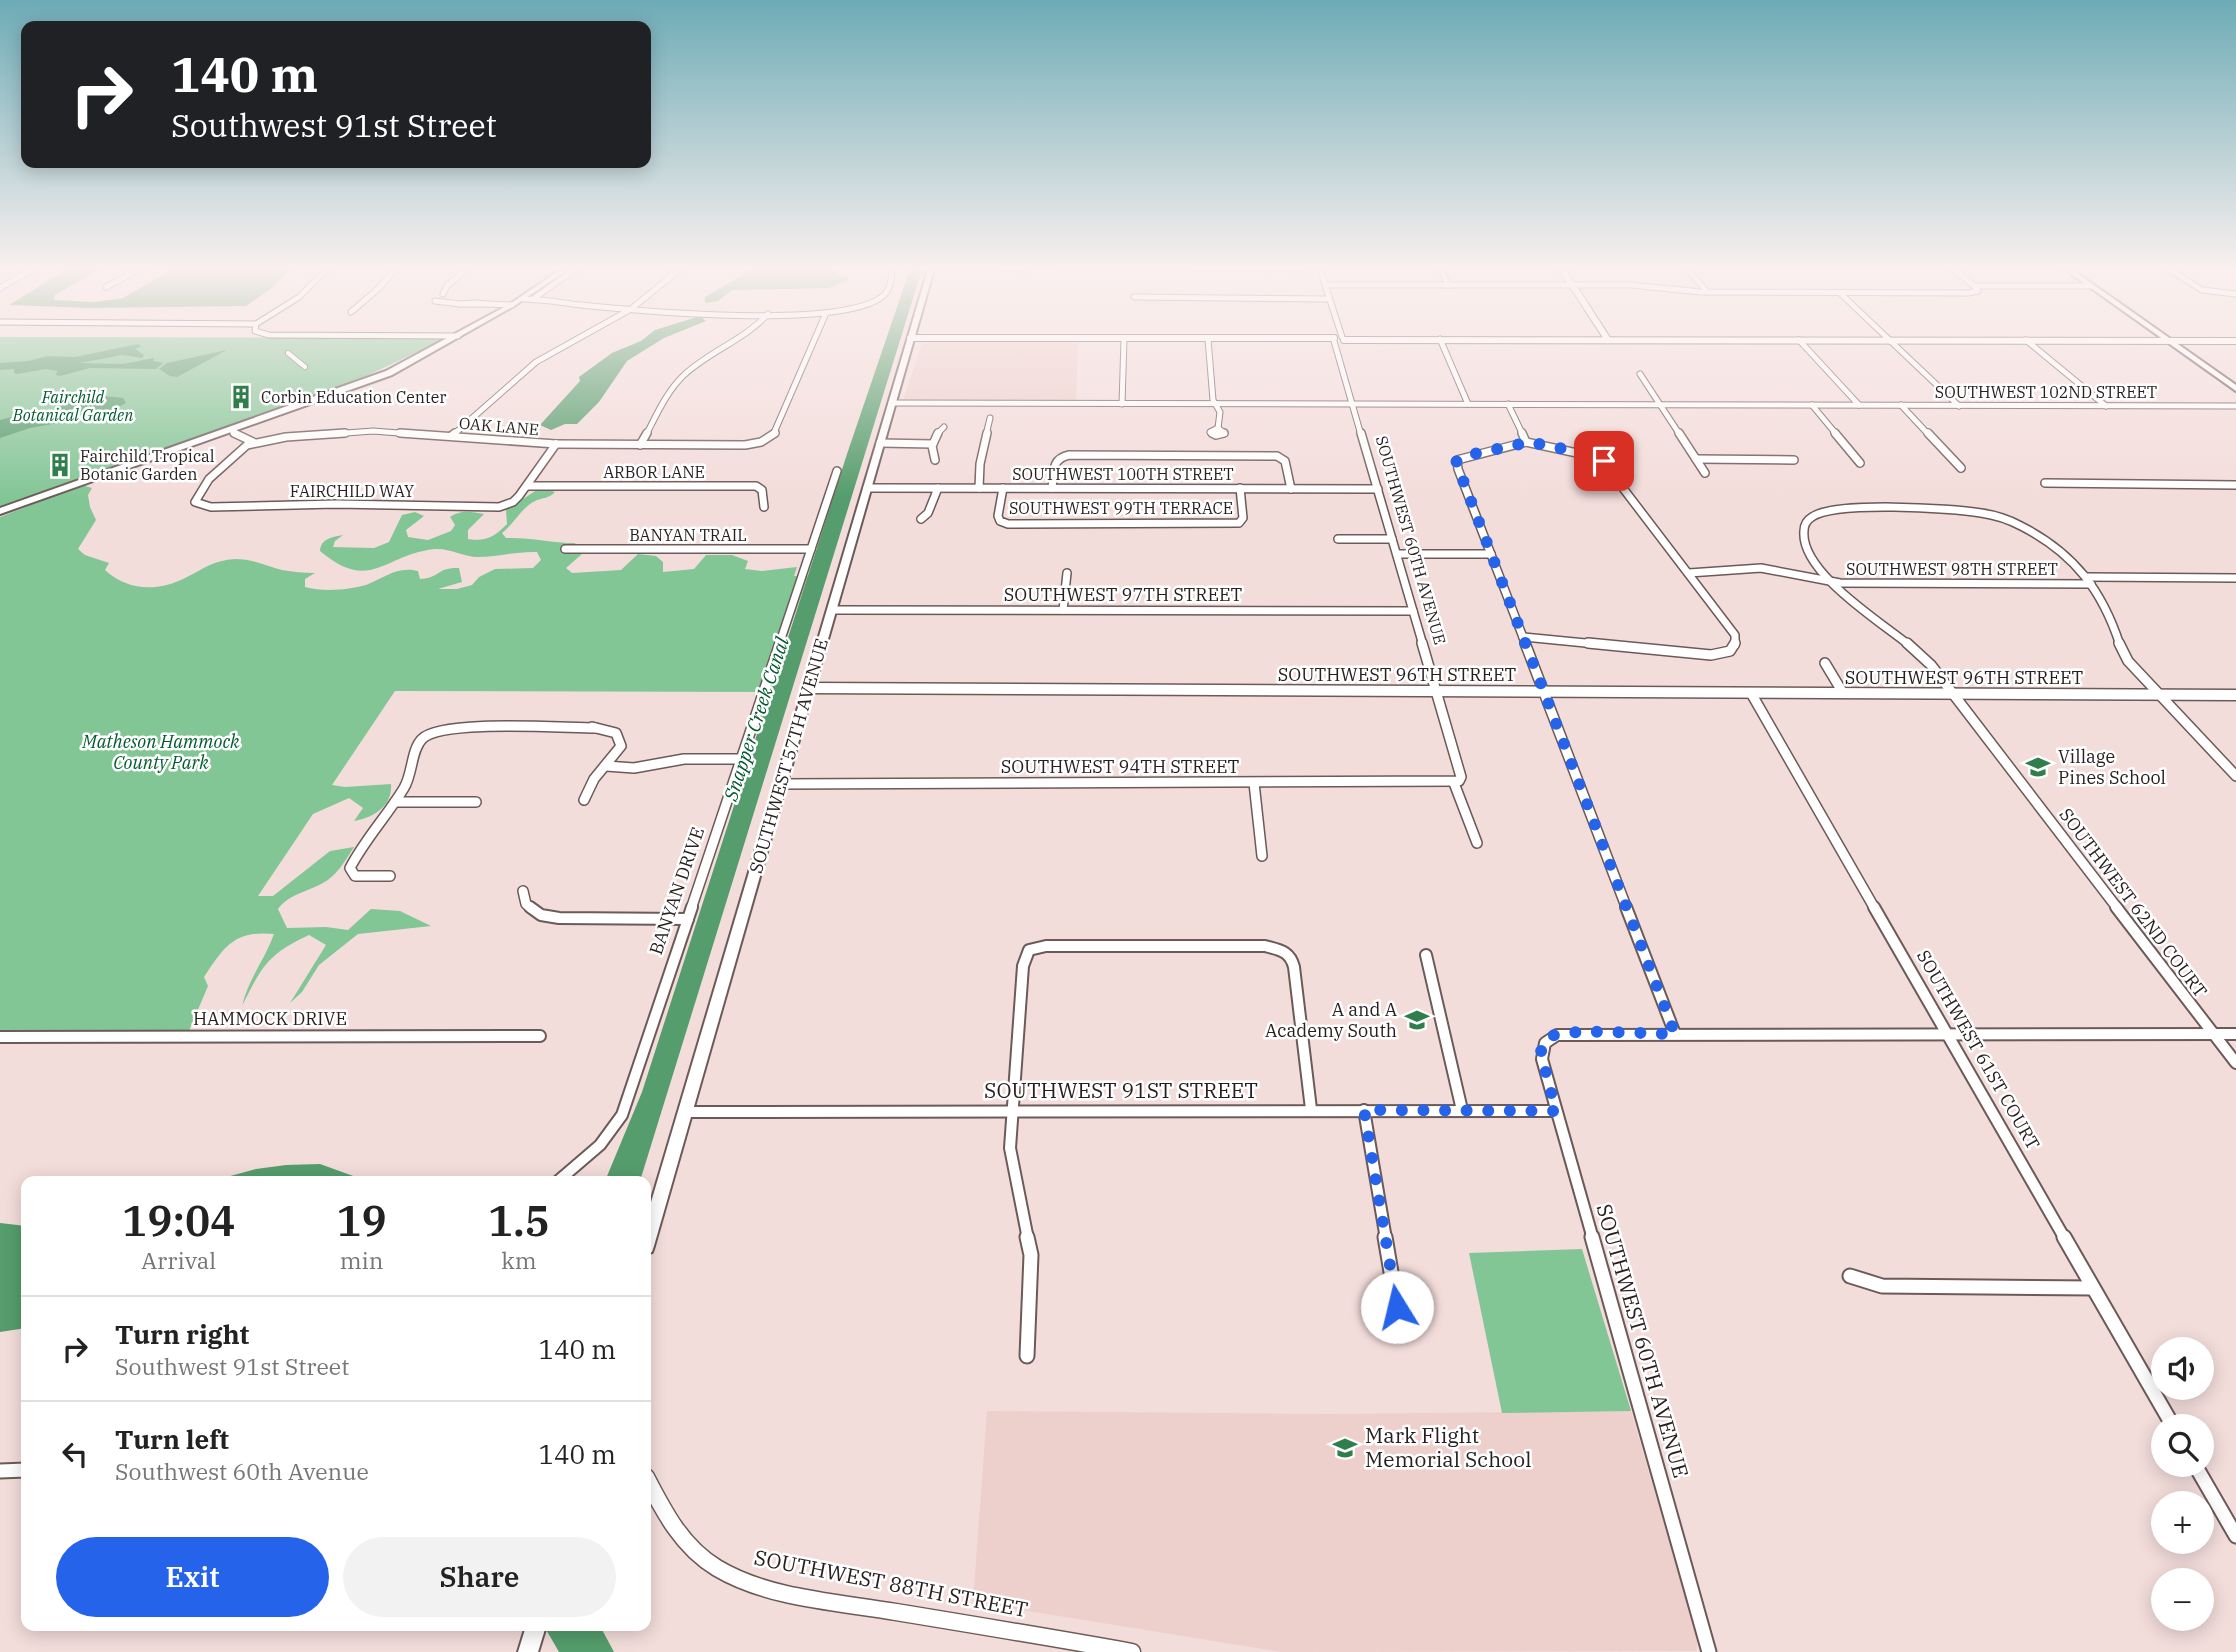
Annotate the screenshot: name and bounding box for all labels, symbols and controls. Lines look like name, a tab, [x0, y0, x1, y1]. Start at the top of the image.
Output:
text: 140 m	[171, 42, 318, 105]
icon: right	[56, 49, 147, 140]
text: Southwest 91st Street	[171, 104, 497, 146]
street label: SOUTHWEST 102ND STREET	[1935, 382, 2157, 402]
building icon: Corbin Education Center	[227, 383, 255, 411]
park label: Fairchild Botanical Garden	[12, 387, 133, 425]
place label: Corbin Education Center	[261, 387, 446, 407]
street label: OAK LANE	[458, 413, 540, 439]
pin	[1574, 431, 1634, 491]
street label: SOUTHWEST 60TH AVENUE	[1372, 433, 1450, 647]
icon: arrive	[1585, 442, 1623, 480]
place label: Fairchild Tropical Botanic Garden	[80, 446, 215, 484]
building icon: Fairchild Tropical Botanic Garden	[46, 451, 74, 479]
street label: ARBOR LANE	[603, 462, 705, 482]
street label: SOUTHWEST 100TH STREET	[1012, 464, 1234, 484]
street label: FAIRCHILD WAY	[290, 481, 414, 501]
street label: SOUTHWEST 99TH TERRACE	[1009, 498, 1233, 518]
street label: BANYAN TRAIL	[629, 525, 747, 545]
street label: SOUTHWEST 98TH STREET	[1846, 559, 2058, 579]
street label: SOUTHWEST 97TH STREET	[1004, 583, 1243, 606]
water label: Snapper Creek Canal	[718, 633, 794, 805]
street label: SOUTHWEST 57TH AVENUE	[744, 636, 833, 876]
street label: SOUTHWEST 96TH STREET	[1278, 663, 1517, 686]
street label: SOUTHWEST 96TH STREET	[1845, 666, 2084, 689]
park label: Matheson Hammock County Park	[81, 730, 240, 774]
place label: Village Pines School	[2058, 745, 2166, 789]
school or university icon: Village Pines School	[2024, 753, 2052, 781]
street label: SOUTHWEST 94TH STREET	[1001, 755, 1240, 778]
street label: SOUTHWEST 62ND COURT	[2055, 803, 2212, 1002]
street label: BANYAN DRIVE	[644, 824, 709, 958]
street label: SOUTHWEST 61ST COURT	[1912, 946, 2045, 1154]
place label: A and A Academy South	[1265, 998, 1398, 1042]
school or university icon: A and A Academy South	[1403, 1006, 1431, 1034]
street label: HAMMOCK DRIVE	[193, 1007, 347, 1030]
street label: SOUTHWEST 91ST STREET	[984, 1076, 1258, 1104]
text: 19:04	[122, 1193, 235, 1248]
text: 19	[336, 1193, 387, 1248]
text: 1.5	[488, 1193, 550, 1248]
street label: SOUTHWEST 60TH AVENUE	[1590, 1200, 1696, 1481]
text: Arrival	[141, 1245, 216, 1275]
text: min	[340, 1245, 384, 1275]
text: km	[501, 1245, 537, 1275]
position arrow	[1360, 1270, 1434, 1344]
text: Turn right	[115, 1317, 249, 1351]
icon: right	[56, 1330, 94, 1368]
text: 140 m	[538, 1332, 616, 1366]
map controls	[2151, 1337, 2214, 1631]
button: sound	[2151, 1337, 2214, 1400]
text: Southwest 91st Street	[115, 1351, 349, 1381]
button: search	[2151, 1414, 2214, 1477]
place label: Mark Flight Memorial School	[1365, 1421, 1531, 1473]
text: Turn left	[115, 1422, 229, 1456]
school or university icon: Mark Flight Memorial School	[1331, 1434, 1359, 1462]
icon: left	[56, 1435, 94, 1473]
text: 140 m	[538, 1437, 616, 1471]
text: Southwest 60th Avenue	[115, 1456, 369, 1486]
button: +	[2151, 1491, 2214, 1554]
button: Exit	[56, 1537, 329, 1617]
button: Share	[343, 1537, 616, 1617]
street label: SOUTHWEST 88TH STREET	[752, 1543, 1030, 1623]
button: −	[2151, 1568, 2214, 1631]

